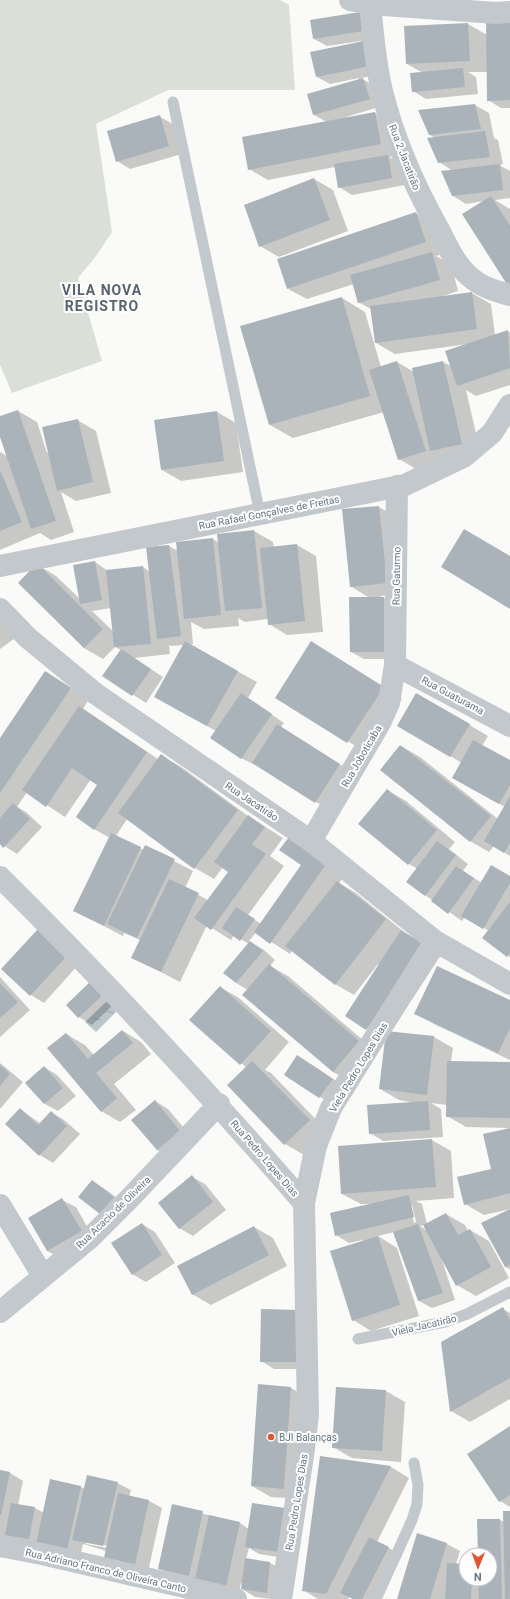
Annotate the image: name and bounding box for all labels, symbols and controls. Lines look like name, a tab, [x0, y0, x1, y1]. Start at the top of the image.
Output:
street label: Rua 2 Jacatirão	[387, 123, 422, 192]
district label: VILA NOVA REGISTRO	[62, 282, 142, 314]
street label: Rua Rafael Gonçalves de Freitas	[198, 493, 340, 532]
street label: Rua Gaturmo	[390, 546, 403, 605]
street label: Rua Guaturama	[420, 674, 486, 716]
street label: Rua Joboticaba	[339, 723, 384, 789]
street label: Rua Jacatirão	[223, 780, 280, 823]
street label: Viela Pedro Lopes Dias	[327, 1021, 390, 1114]
street label: Rua Pedro Lopes Dias	[228, 1118, 301, 1199]
street label: Rua Acacio de Oliveira	[74, 1174, 153, 1251]
street label: Viela Jacatirão	[391, 1313, 458, 1338]
marker: BJI Balanças	[266, 1432, 276, 1442]
place label: BJI Balanças	[279, 1432, 337, 1443]
street label: Rua Pedro Lopes Dias	[283, 1453, 310, 1551]
street label: Rua Adriano Franco de Oliveira Canto	[24, 1547, 188, 1594]
north arrow	[458, 1547, 498, 1587]
text: N	[474, 1570, 482, 1583]

